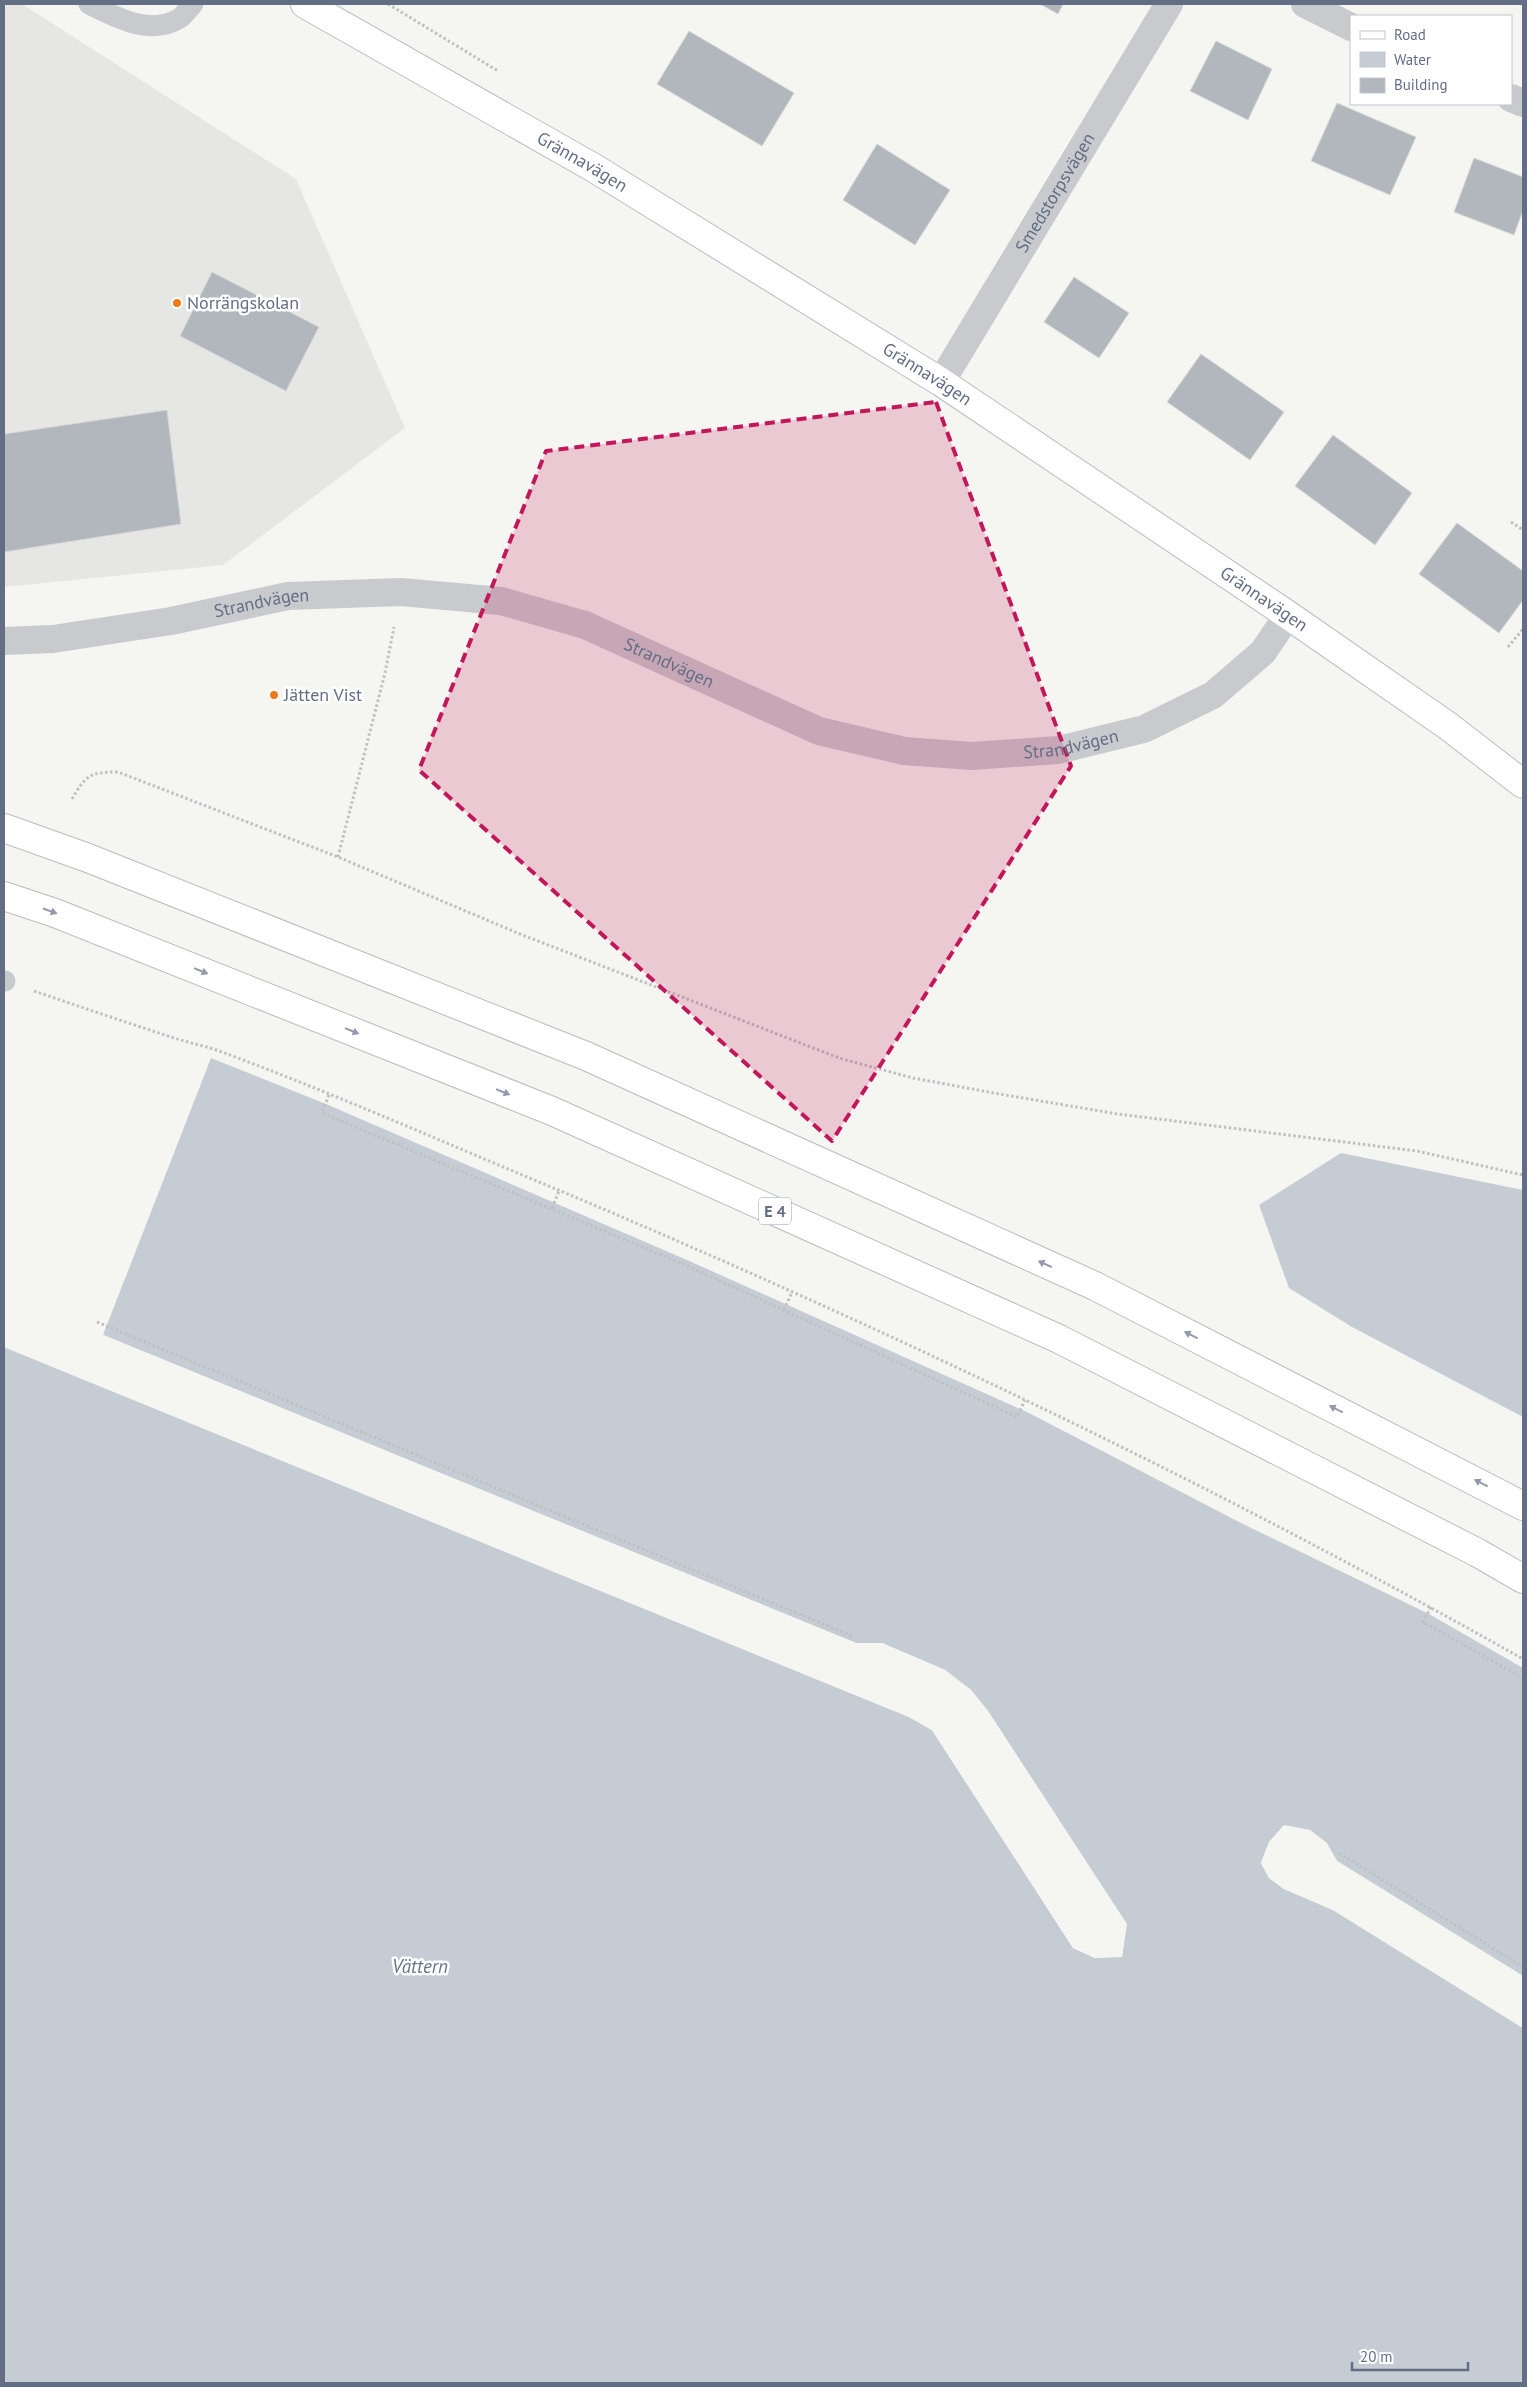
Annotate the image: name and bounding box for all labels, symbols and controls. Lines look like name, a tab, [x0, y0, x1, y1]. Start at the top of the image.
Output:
legend	[1350, 15, 1512, 105]
text: Road	[1394, 25, 1426, 44]
text: Water	[1394, 50, 1431, 69]
text: Building	[1394, 75, 1448, 94]
street label: Grännavägen	[533, 126, 632, 197]
street label: Smedstorpsvägen	[1010, 128, 1100, 257]
place label: Norrängskolan	[187, 291, 299, 314]
marker: Norrängskolan	[171, 297, 183, 309]
street label: Grännavägen	[879, 337, 976, 410]
street label: Grännavägen	[1216, 561, 1313, 636]
street label: Strandvägen	[212, 583, 310, 623]
street label: Strandvägen	[620, 632, 718, 693]
place label: Jätten Vist	[283, 683, 362, 706]
marker: Jätten Vist	[268, 689, 280, 701]
street label: Strandvägen	[1022, 724, 1121, 763]
one-way arrow	[43, 907, 58, 915]
one-way arrow	[194, 968, 208, 976]
one-way arrow	[345, 1028, 359, 1036]
one-way arrow	[496, 1088, 510, 1096]
road number: E 4	[759, 1198, 791, 1224]
one-way arrow	[1038, 1259, 1052, 1267]
one-way arrow	[1184, 1331, 1198, 1339]
one-way arrow	[1329, 1405, 1343, 1413]
one-way arrow	[1473, 1479, 1488, 1487]
water label: Vättern	[392, 1954, 448, 1978]
scale bar	[1352, 2340, 1468, 2372]
text: 20 m	[1360, 2347, 1393, 2366]

